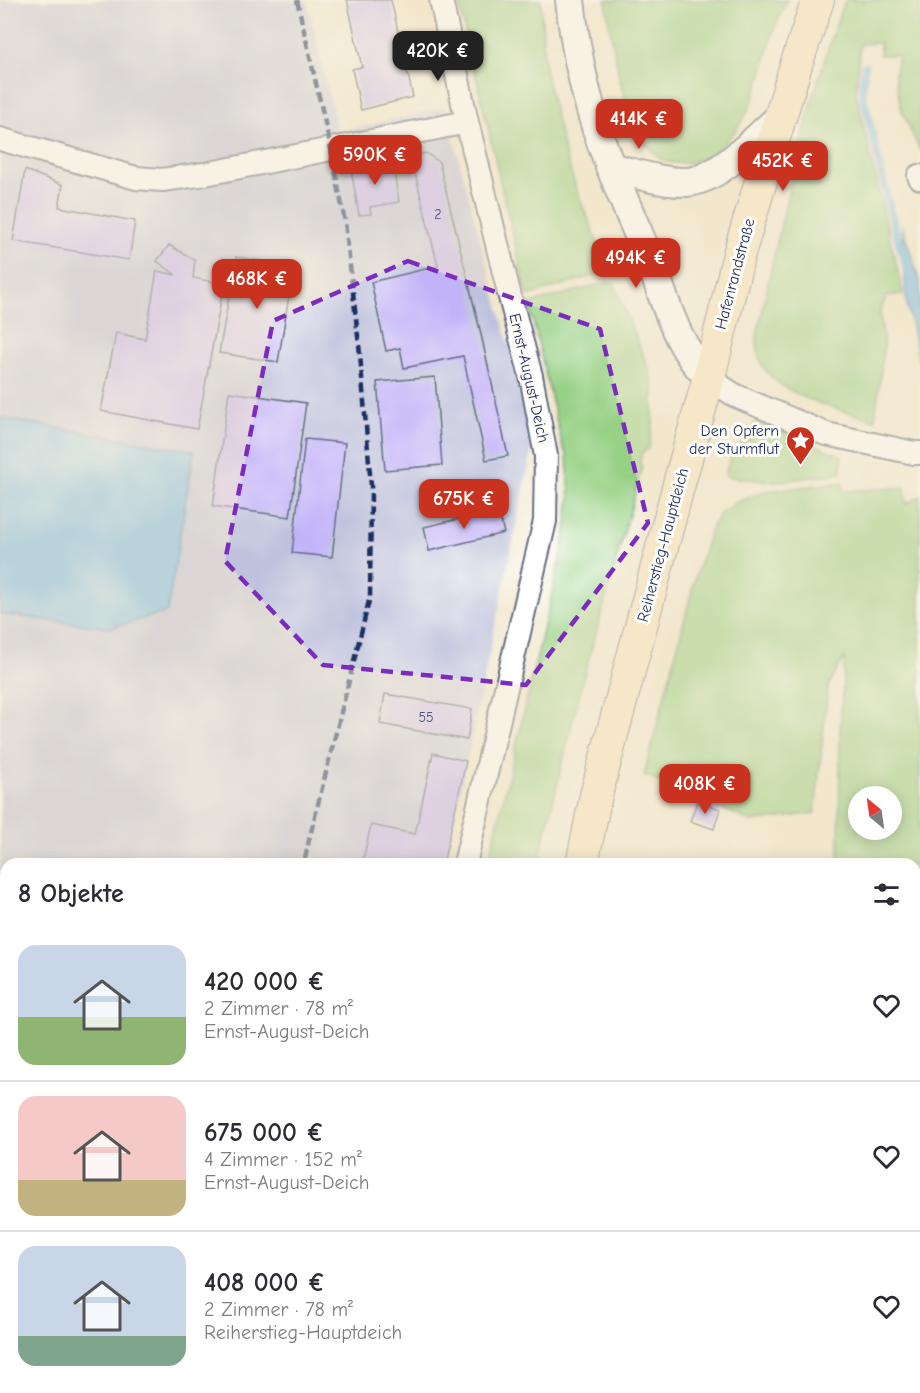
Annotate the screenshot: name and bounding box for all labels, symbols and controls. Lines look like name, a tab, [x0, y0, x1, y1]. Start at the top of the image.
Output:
pin: 420K €	[389, 31, 487, 82]
text: 420K €	[407, 39, 469, 62]
pin: 414K €	[590, 99, 688, 150]
text: 414K €	[610, 107, 668, 130]
pin: 590K €	[326, 135, 424, 186]
pin: 452K €	[734, 141, 832, 192]
text: 590K €	[343, 143, 407, 166]
text: 452K €	[752, 149, 814, 172]
house number: 2	[434, 206, 442, 223]
street label: Hafenrandstraße	[711, 216, 759, 332]
pin: 494K €	[587, 238, 685, 289]
text: 494K €	[605, 246, 667, 269]
pin: 468K €	[208, 259, 306, 310]
text: 468K €	[226, 267, 288, 290]
street label: Ernst-August-Deich	[505, 311, 553, 445]
place label: Den Opfern der Sturmflut	[689, 422, 779, 458]
place icon: Den Opfern der Sturmflut	[784, 424, 816, 466]
street label: Reiherstieg-Hauptdeich	[634, 466, 692, 624]
pin: 675K €	[415, 479, 513, 530]
text: 675K €	[433, 487, 495, 510]
house number: 55	[418, 709, 434, 726]
pin: 408K €	[656, 764, 754, 815]
text: 408K €	[673, 772, 737, 795]
north arrow	[848, 786, 902, 840]
map controls	[848, 786, 902, 840]
icon: filters	[870, 878, 903, 911]
text: 8 Objekte	[18, 879, 124, 909]
text: 420 000 €	[204, 967, 325, 997]
icon: home	[66, 969, 138, 1041]
icon: heart	[870, 989, 903, 1022]
text: 2 Zimmer · 78 m²	[204, 997, 353, 1020]
text: Ernst-August-Deich	[204, 1020, 369, 1043]
text: 675 000 €	[204, 1118, 324, 1148]
icon: home	[66, 1120, 138, 1192]
icon: heart	[870, 1140, 903, 1173]
text: 4 Zimmer · 152 m²	[204, 1148, 362, 1171]
text: Ernst-August-Deich	[204, 1171, 369, 1194]
text: 408 000 €	[204, 1268, 325, 1298]
icon: home	[66, 1270, 138, 1342]
icon: heart	[870, 1290, 903, 1323]
text: 2 Zimmer · 78 m²	[204, 1298, 353, 1321]
text: Reiherstieg-Hauptdeich	[204, 1321, 402, 1344]

